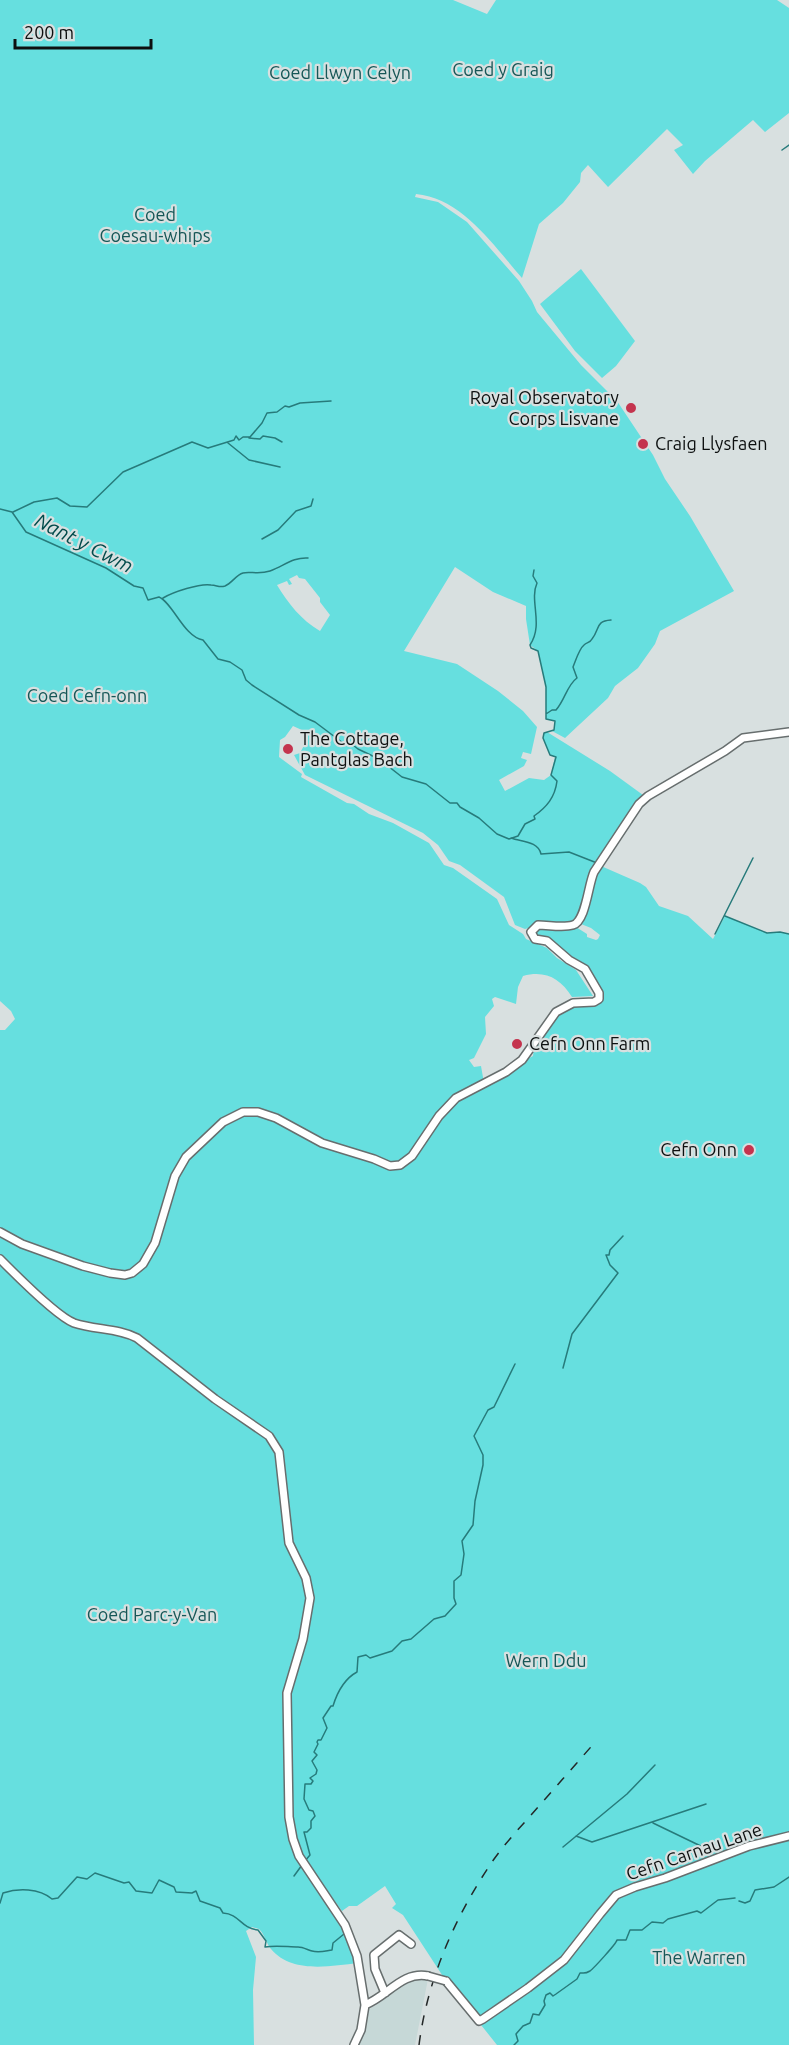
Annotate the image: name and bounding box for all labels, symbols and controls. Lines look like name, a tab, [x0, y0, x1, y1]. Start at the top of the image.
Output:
scale bar	[15, 12, 152, 50]
text: 200 m	[24, 22, 74, 42]
park label: Coed y Graig	[452, 59, 554, 79]
park label: Coed Llwyn Celyn	[269, 62, 411, 82]
park label: Coed Coesau-whips	[99, 204, 211, 245]
place label: Royal Observatory Corps Lisvane	[470, 387, 619, 428]
marker: Royal Observatory Corps Lisvane	[624, 401, 638, 415]
place label: Craig Llysfaen	[655, 433, 768, 453]
marker: Craig Llysfaen	[636, 437, 650, 451]
water label: Nant y Cwm	[31, 508, 137, 577]
park label: Coed Cefn-onn	[27, 685, 147, 705]
place label: The Cottage, Pantglas Bach	[300, 728, 413, 769]
marker: The Cottage, Pantglas Bach	[281, 742, 295, 756]
place label: Cefn Onn Farm	[529, 1033, 650, 1053]
marker: Cefn Onn Farm	[510, 1037, 524, 1051]
place label: Cefn Onn	[660, 1139, 737, 1159]
marker: Cefn Onn	[742, 1143, 756, 1157]
park label: Coed Parc-y-Van	[87, 1604, 217, 1624]
park label: Wern Ddu	[505, 1650, 587, 1670]
street label: Cefn Carnau Lane	[623, 1818, 764, 1884]
park label: The Warren	[652, 1947, 746, 1967]

